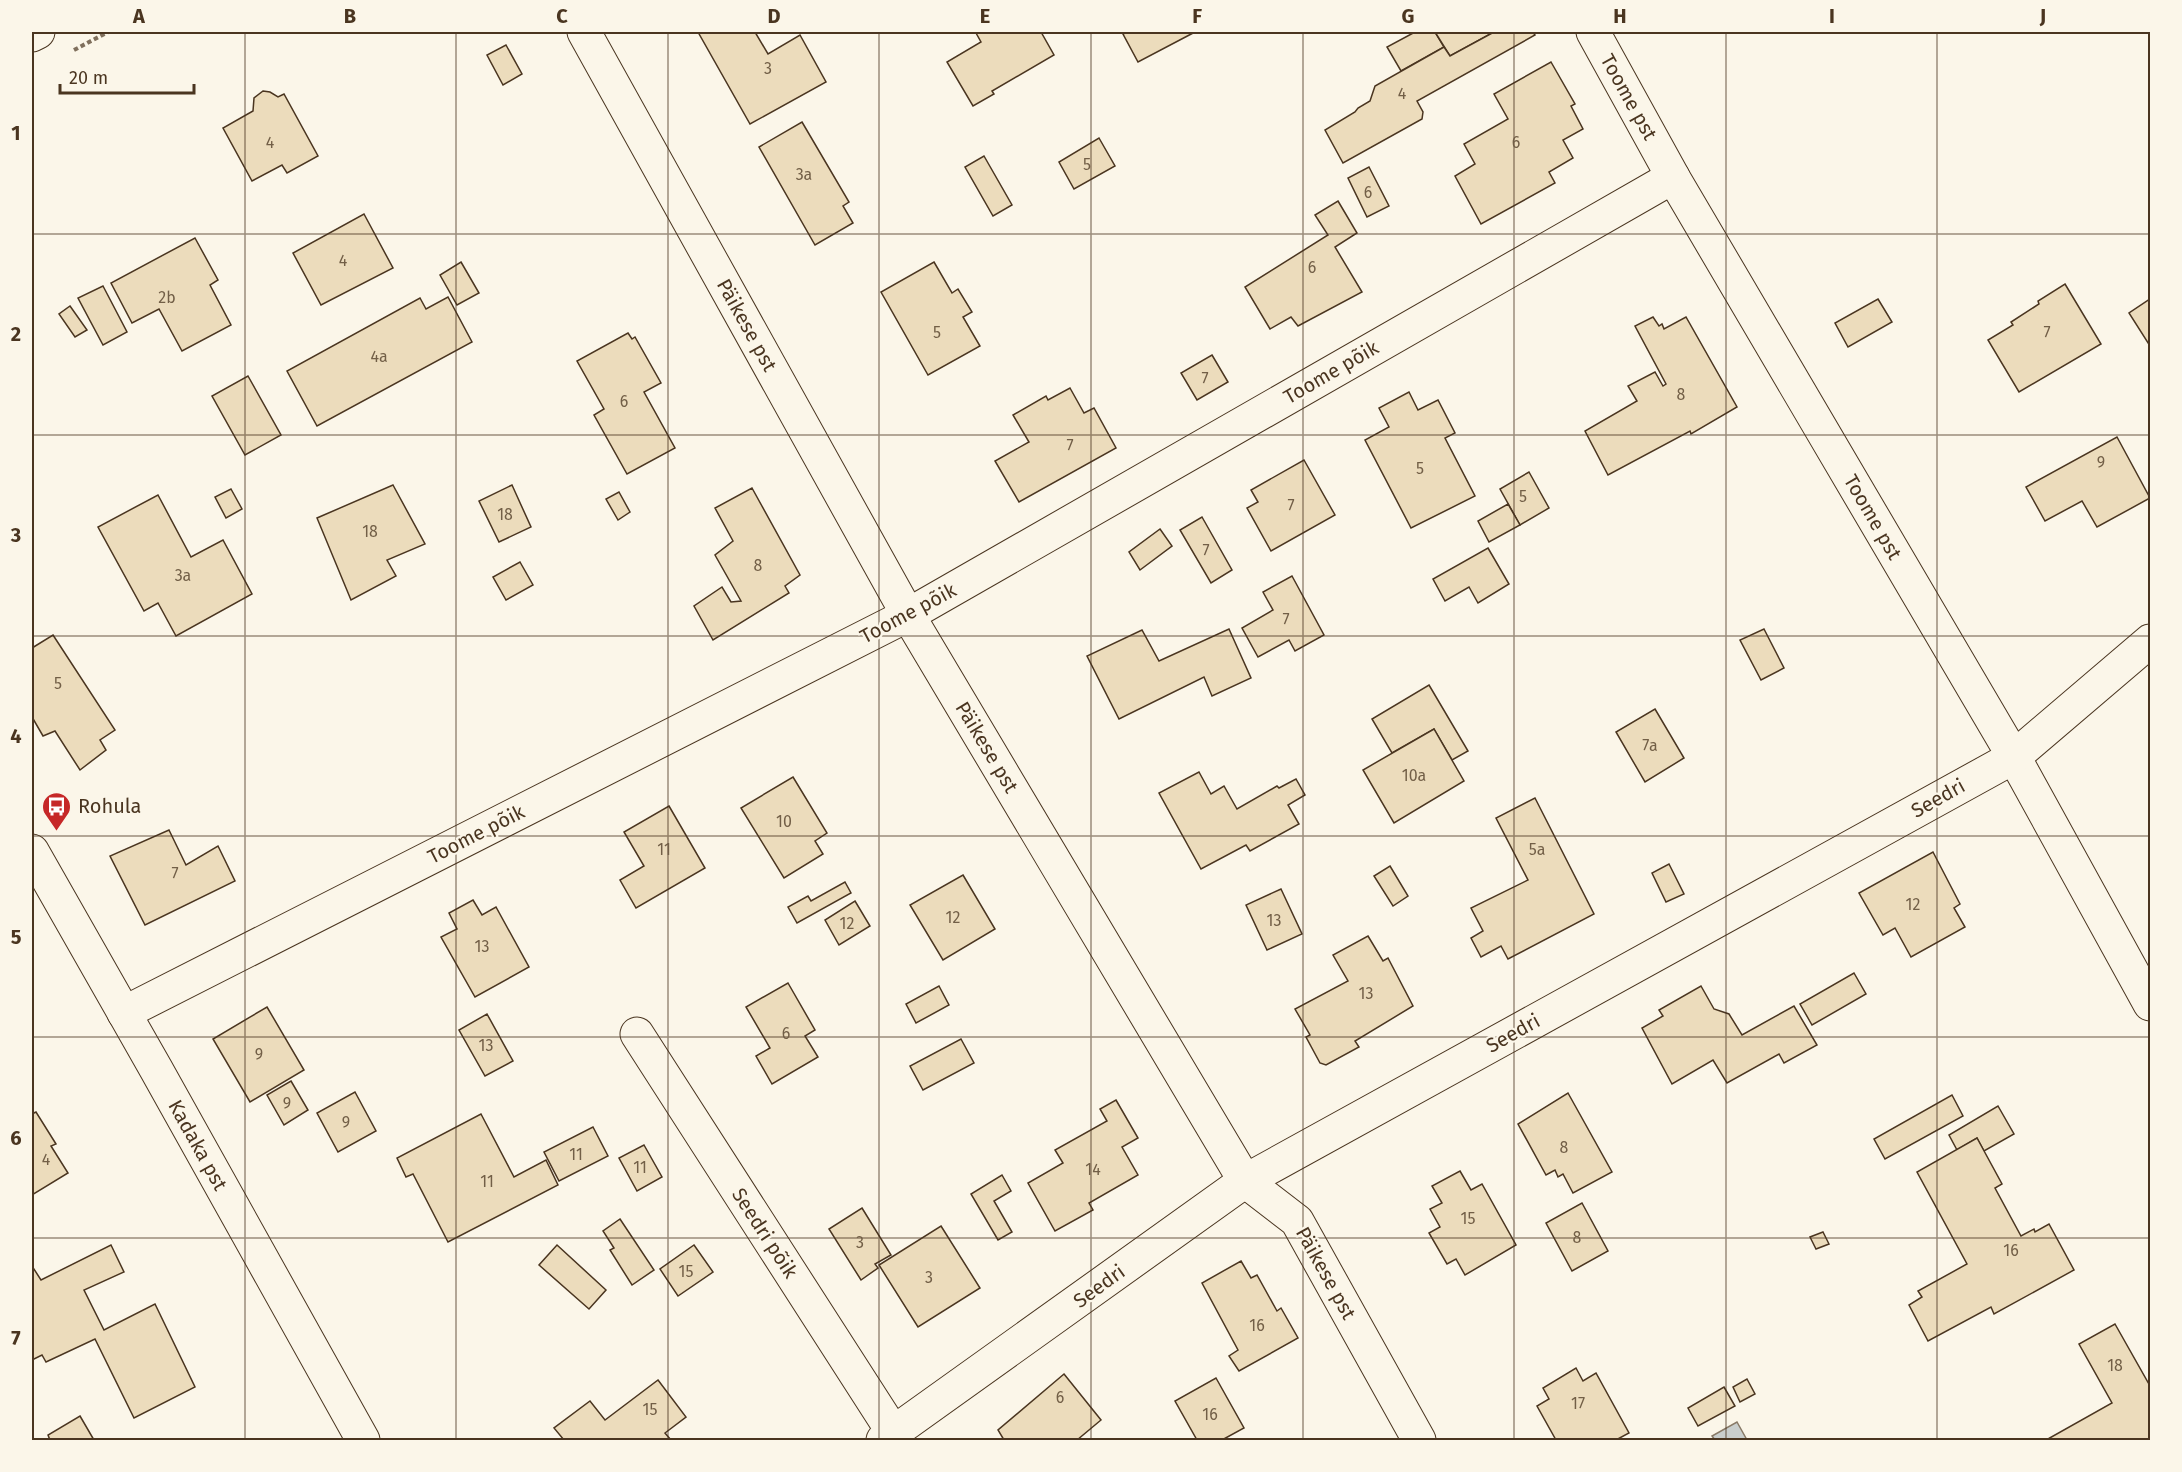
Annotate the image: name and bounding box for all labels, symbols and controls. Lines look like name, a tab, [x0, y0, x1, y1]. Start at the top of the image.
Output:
text: A	[132, 4, 146, 28]
text: B	[344, 4, 356, 28]
text: C	[556, 4, 568, 28]
text: D	[767, 4, 781, 28]
text: E	[980, 4, 990, 28]
text: F	[1192, 4, 1202, 28]
text: G	[1402, 4, 1414, 28]
text: H	[1613, 4, 1627, 28]
text: I	[1829, 4, 1835, 28]
text: J	[2039, 4, 2046, 28]
street label: Toome pst	[1596, 50, 1663, 145]
scale bar	[60, 57, 194, 95]
house number: 3	[764, 59, 772, 78]
text: 20 m	[69, 67, 108, 89]
house number: 4	[1398, 84, 1407, 103]
text: 1	[11, 121, 21, 145]
house number: 4	[266, 133, 275, 152]
house number: 6	[1512, 133, 1520, 152]
house number: 5	[1083, 155, 1091, 174]
house number: 3a	[796, 165, 812, 184]
house number: 6	[1364, 183, 1372, 202]
house number: 4	[339, 251, 348, 270]
house number: 6	[1308, 258, 1316, 277]
street label: Päikese pst	[712, 275, 783, 376]
house number: 2b	[158, 288, 176, 307]
text: 2	[11, 322, 21, 346]
house number: 5	[933, 323, 941, 342]
house number: 7	[2043, 323, 2051, 342]
street label: Toome põik	[1279, 335, 1383, 409]
house number: 4a	[370, 347, 388, 366]
house number: 7	[1201, 369, 1209, 388]
house number: 8	[1677, 385, 1686, 404]
house number: 6	[620, 392, 628, 411]
house number: 7	[1066, 436, 1074, 455]
house number: 9	[2097, 453, 2105, 472]
house number: 5	[1416, 459, 1424, 478]
street label: Toome pst	[1839, 470, 1907, 565]
house number: 5	[1519, 487, 1527, 506]
house number: 7	[1287, 496, 1295, 515]
house number: 18	[497, 505, 513, 524]
house number: 18	[362, 522, 378, 541]
text: 3	[10, 523, 21, 547]
house number: 7	[1202, 541, 1210, 560]
house number: 8	[754, 556, 763, 575]
house number: 3a	[175, 566, 191, 585]
street label: Toome põik	[856, 577, 961, 648]
house number: 7	[1282, 610, 1290, 629]
house number: 5	[54, 674, 62, 693]
street label: Päikese pst	[950, 697, 1024, 798]
text: 4	[10, 724, 22, 748]
house number: 7a	[1642, 736, 1658, 755]
house number: 10a	[1402, 766, 1426, 785]
street label: Seedri	[1907, 773, 1969, 823]
bus stop icon: Rohula	[41, 790, 73, 832]
place label: Rohula	[78, 794, 141, 818]
street label: Toome põik	[424, 799, 529, 869]
house number: 10	[776, 812, 792, 831]
house number: 11	[657, 840, 671, 859]
house number: 5a	[1529, 840, 1545, 859]
house number: 7	[171, 864, 179, 883]
house number: 12	[1906, 895, 1920, 914]
house number: 12	[946, 908, 960, 927]
house number: 13	[1267, 911, 1281, 930]
house number: 12	[840, 914, 854, 933]
text: 5	[11, 925, 22, 949]
house number: 13	[475, 937, 489, 956]
house number: 13	[1359, 984, 1373, 1003]
street label: Seedri	[1482, 1008, 1544, 1058]
house number: 6	[782, 1024, 790, 1043]
house number: 13	[479, 1036, 493, 1055]
house number: 9	[255, 1045, 263, 1064]
house number: 9	[283, 1094, 291, 1113]
street label: Kadaka pst	[163, 1095, 233, 1195]
house number: 9	[342, 1113, 350, 1132]
text: 6	[10, 1126, 22, 1150]
house number: 8	[1560, 1138, 1569, 1157]
house number: 11	[569, 1145, 583, 1164]
house number: 4	[42, 1150, 51, 1169]
house number: 11	[633, 1158, 647, 1177]
house number: 14	[1085, 1160, 1101, 1179]
house number: 11	[480, 1172, 494, 1191]
street label: Seedri põik	[727, 1183, 803, 1283]
house number: 15	[1461, 1209, 1475, 1228]
street label: Päikese pst	[1291, 1223, 1362, 1324]
house number: 8	[1573, 1228, 1582, 1247]
house number: 3	[856, 1233, 864, 1252]
house number: 16	[2003, 1241, 2019, 1260]
street label: Seedri	[1068, 1259, 1130, 1313]
house number: 15	[679, 1262, 693, 1281]
house number: 3	[925, 1268, 933, 1287]
house number: 16	[1249, 1316, 1265, 1335]
text: 7	[11, 1326, 21, 1350]
house number: 18	[2107, 1356, 2123, 1375]
house number: 6	[1056, 1388, 1064, 1407]
house number: 17	[1571, 1394, 1585, 1413]
house number: 15	[643, 1400, 657, 1419]
house number: 16	[1202, 1405, 1218, 1424]

